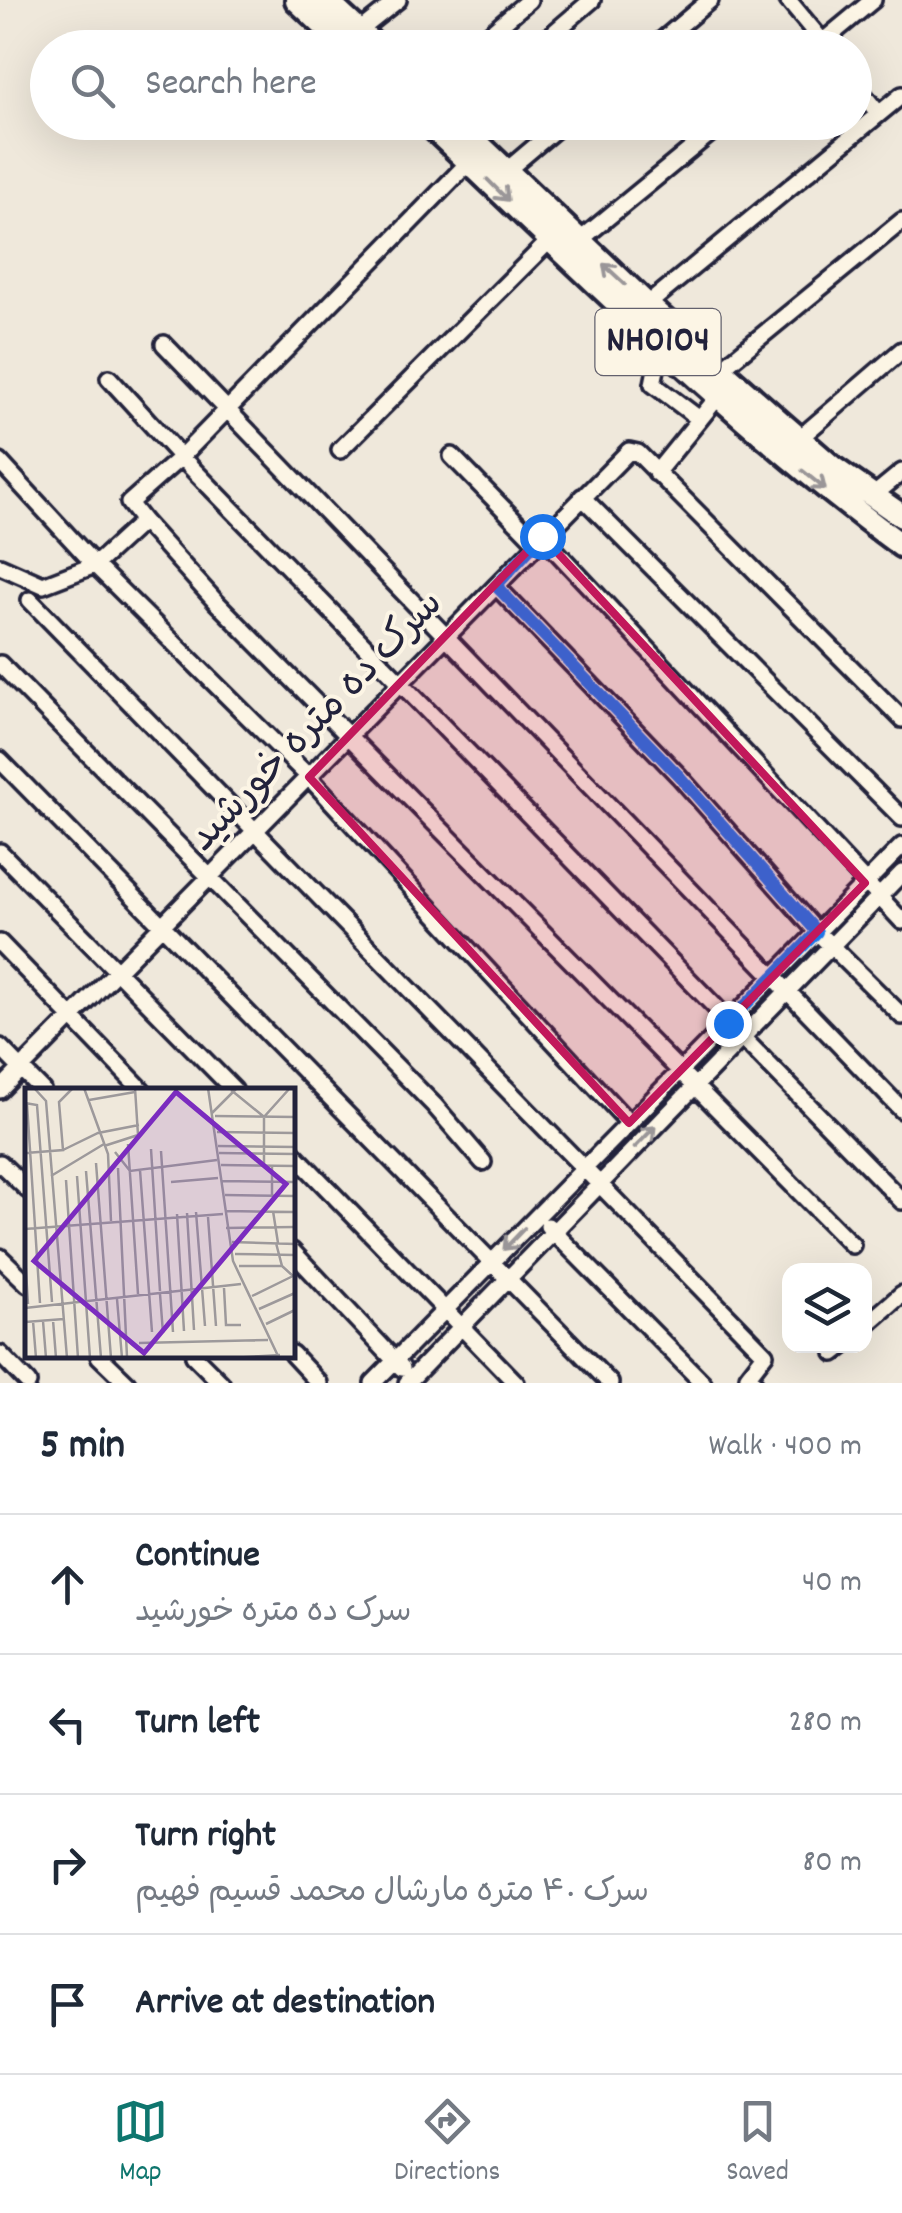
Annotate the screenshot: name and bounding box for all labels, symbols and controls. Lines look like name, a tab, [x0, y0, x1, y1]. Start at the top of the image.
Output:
search box	[30, 30, 872, 140]
icon: search	[65, 58, 120, 113]
text: Search here	[145, 58, 317, 113]
one-way arrow	[485, 178, 509, 202]
one-way arrow	[602, 262, 626, 286]
road number: NH0104	[596, 309, 720, 375]
one-way arrow	[801, 469, 827, 491]
route start	[520, 514, 566, 560]
street label: سرک ده متره خورشید	[177, 579, 459, 867]
route end	[706, 1001, 752, 1047]
inset map	[25, 1088, 295, 1358]
one-way arrow	[633, 1126, 657, 1150]
one-way arrow	[503, 1227, 527, 1251]
map controls	[782, 1263, 872, 1353]
button: layers	[782, 1263, 872, 1353]
text: 5 min	[40, 1418, 125, 1478]
text: Walk · 400 m	[708, 1425, 862, 1471]
text: Continue	[135, 1530, 260, 1585]
icon: ahead	[40, 1557, 95, 1612]
text: 40 m	[802, 1561, 862, 1607]
text: سرک ده متره خورشید	[135, 1591, 411, 1637]
icon: left	[40, 1697, 95, 1752]
text: Turn left	[135, 1697, 260, 1752]
text: 280 m	[788, 1701, 862, 1747]
text: Turn right	[135, 1810, 276, 1865]
icon: right	[40, 1837, 95, 1892]
text: 80 m	[802, 1841, 862, 1887]
text: سرک ۴۰ متره مارشال محمد قسیم فهیم	[135, 1871, 649, 1917]
icon: arrive	[40, 1977, 95, 2032]
text: Arrive at destination	[135, 1977, 435, 2032]
tab: Map	[113, 2094, 168, 2194]
tab: Directions	[394, 2094, 500, 2194]
tab: Saved	[726, 2094, 789, 2194]

